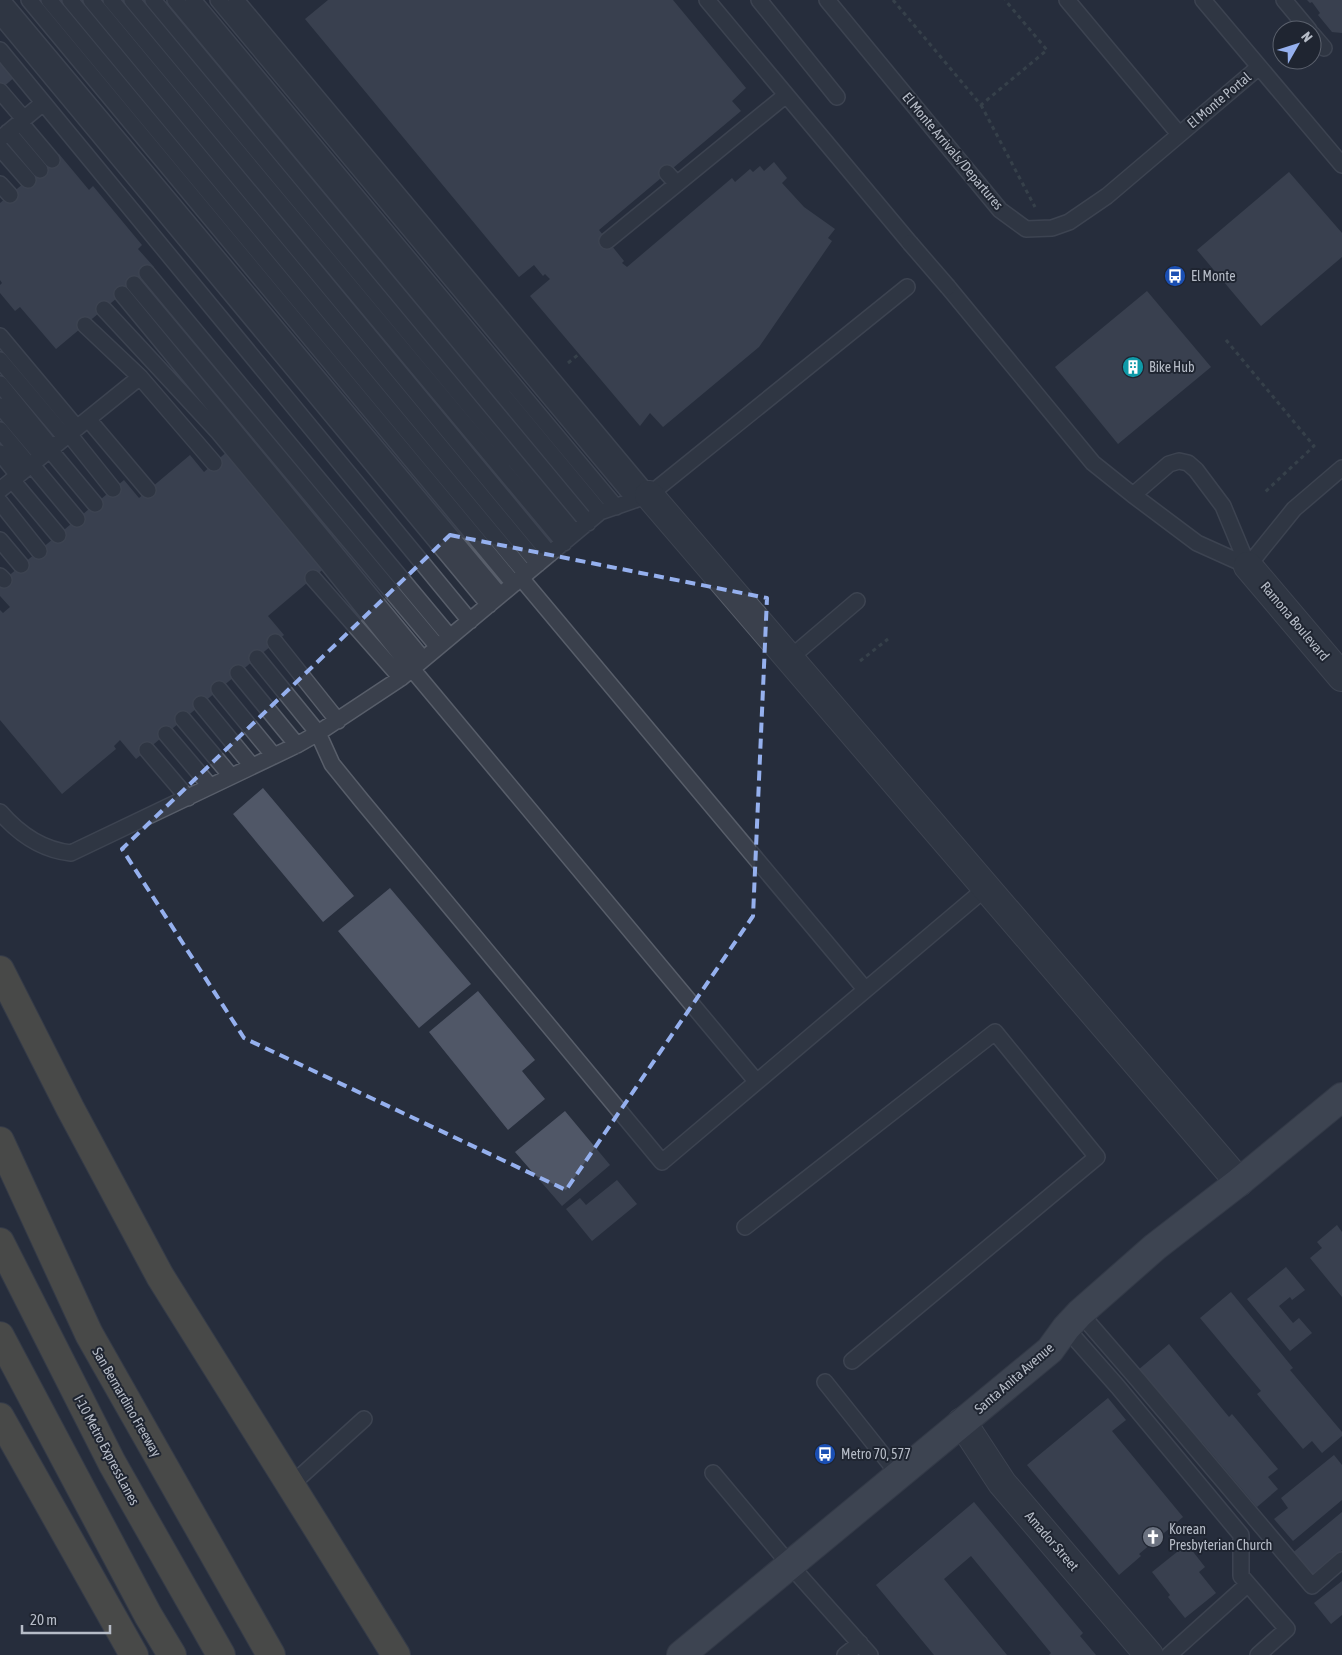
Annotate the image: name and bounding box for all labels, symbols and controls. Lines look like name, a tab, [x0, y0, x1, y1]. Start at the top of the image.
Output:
north arrow	[1272, 20, 1322, 70]
text: N	[1298, 29, 1316, 45]
street label: El Monte Portal	[1184, 69, 1254, 131]
street label: El Monte Arrivals/Departures	[899, 89, 1007, 213]
bus stop icon: El Monte	[1163, 264, 1187, 288]
place label: El Monte	[1191, 268, 1236, 284]
building icon: Bike Hub	[1121, 355, 1145, 379]
place label: Bike Hub	[1149, 359, 1195, 375]
street label: Ramona Boulevard	[1257, 578, 1333, 664]
street label: Santa Anita Avenue	[971, 1339, 1057, 1417]
street label: San Bernardino Freeway	[89, 1345, 165, 1460]
street label: I-10 Metro ExpressLanes	[71, 1392, 143, 1508]
bus stop icon: Metro 70, 577	[813, 1442, 837, 1466]
place label: Metro 70, 577	[841, 1446, 911, 1462]
street label: Amador Street	[1022, 1508, 1082, 1574]
place label: Korean Presbyterian Church	[1169, 1521, 1272, 1553]
church icon: Korean Presbyterian Church	[1141, 1525, 1165, 1549]
scale bar	[22, 1602, 110, 1634]
text: 20 m	[30, 1611, 57, 1628]

